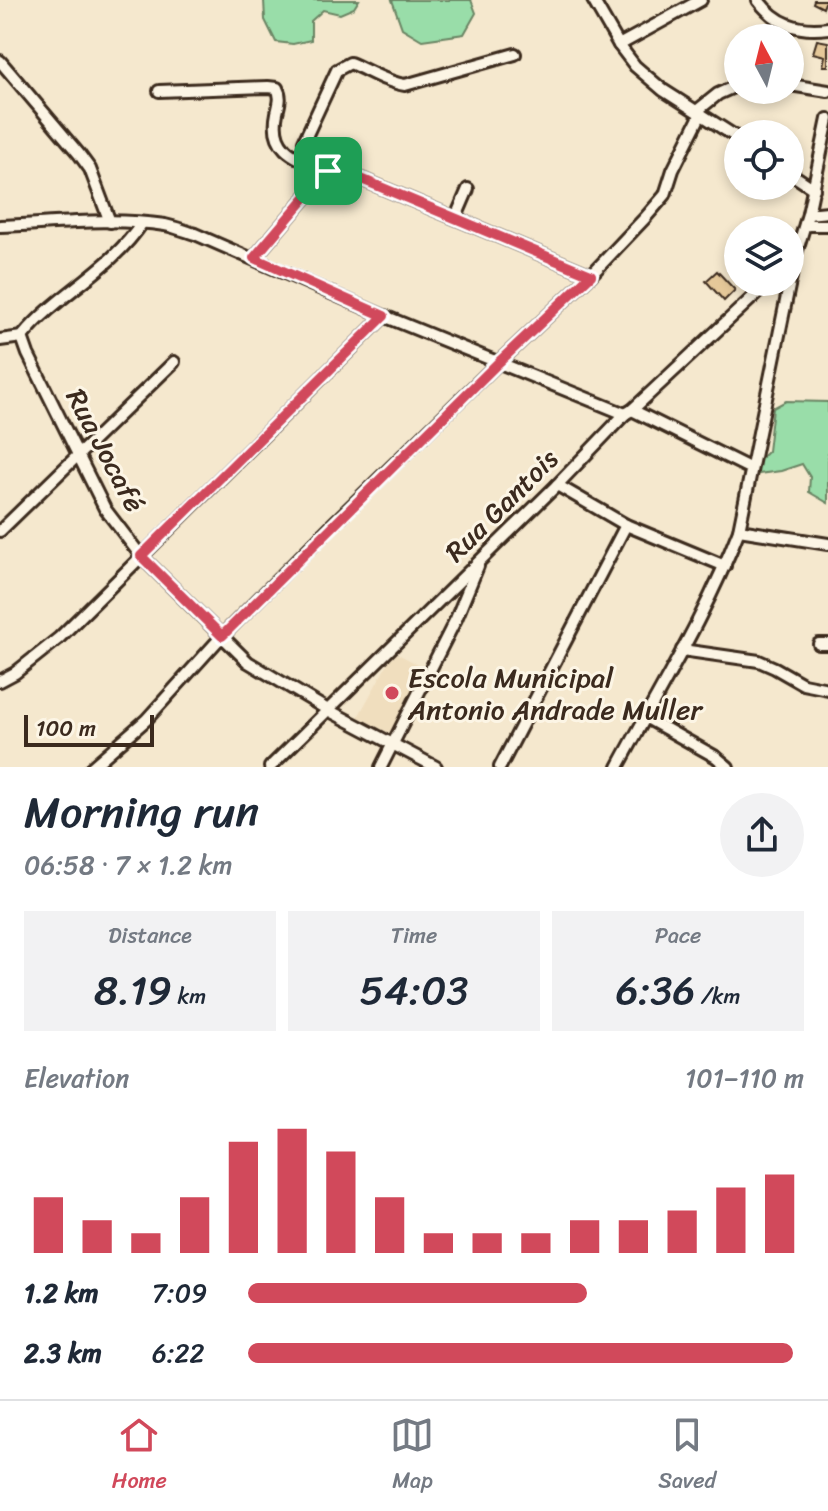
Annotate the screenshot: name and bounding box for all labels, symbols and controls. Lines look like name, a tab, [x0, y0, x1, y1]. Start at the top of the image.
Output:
north arrow	[724, 24, 804, 104]
map controls	[724, 24, 804, 296]
button: locate	[724, 120, 804, 200]
pin	[294, 137, 362, 205]
icon: arrive	[306, 149, 350, 193]
button: layers	[724, 216, 804, 296]
street label: Rua Jocafé	[52, 379, 159, 521]
street label: Rua Gantois	[433, 436, 571, 574]
place label: Escola Municipal Antonio Andrade Muller	[407, 653, 703, 734]
marker: Escola Municipal Antonio Andrade Muller	[383, 684, 401, 702]
text: 100 m	[36, 709, 96, 748]
scale bar	[24, 711, 154, 747]
text: Morning run	[24, 773, 259, 851]
button: share	[720, 793, 804, 877]
text: 06:58 · 7 × 1.2 km	[24, 842, 232, 888]
text: Distance	[108, 916, 192, 955]
text: Time	[391, 916, 437, 955]
text: Pace	[655, 916, 701, 955]
text: 8.19	[94, 955, 172, 1026]
text: 54:03	[360, 955, 468, 1026]
text: 6:36	[616, 955, 695, 1026]
text: km	[172, 977, 206, 1016]
text: /km	[695, 977, 740, 1016]
text: Elevation	[24, 1055, 129, 1101]
text: 101–110 m	[685, 1055, 804, 1101]
text: 1.2 km	[24, 1270, 99, 1316]
text: 7:09	[152, 1270, 207, 1316]
text: 2.3 km	[24, 1330, 102, 1376]
text: 6:22	[152, 1330, 205, 1376]
tab: Home	[112, 1413, 167, 1500]
tab: Map	[390, 1413, 434, 1500]
tab: Saved	[658, 1413, 716, 1500]

